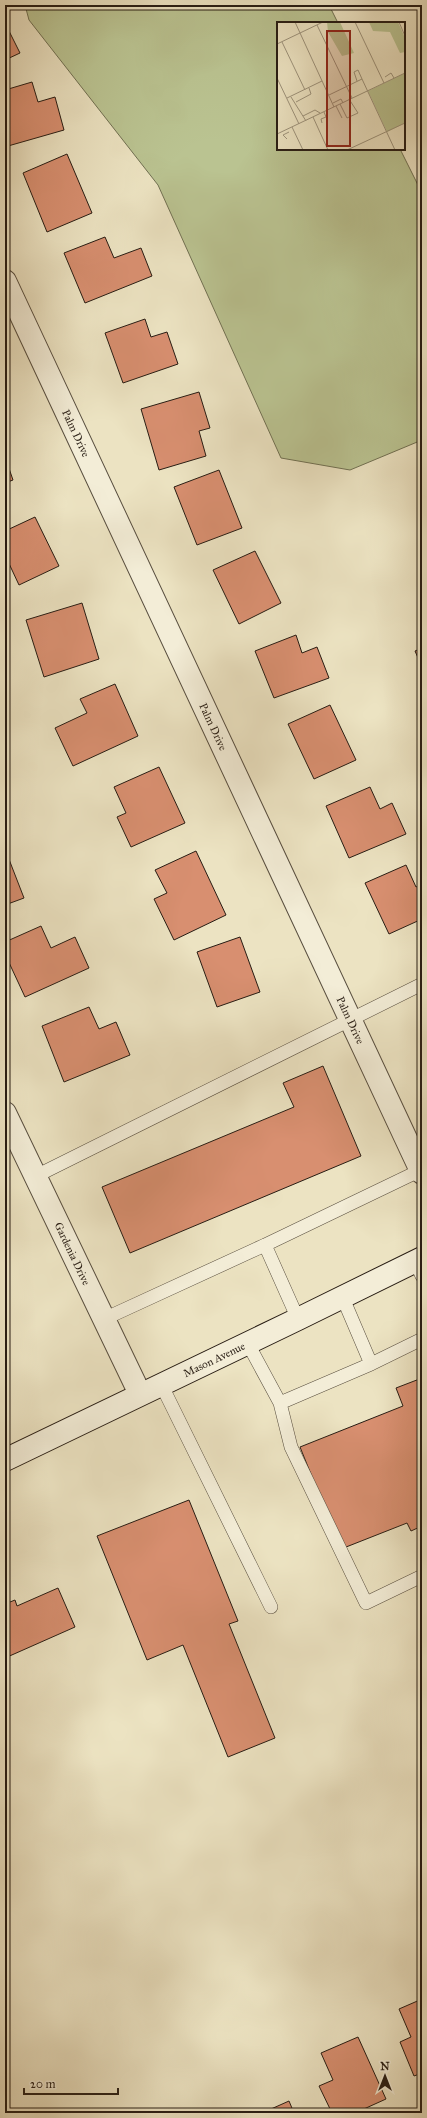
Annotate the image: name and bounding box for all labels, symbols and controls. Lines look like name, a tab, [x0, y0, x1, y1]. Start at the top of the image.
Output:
inset map	[277, 22, 405, 150]
street label: Palm Drive	[59, 408, 93, 460]
street label: Palm Drive	[196, 701, 230, 753]
street label: Palm Drive	[333, 995, 367, 1047]
street label: Gardenia Drive	[51, 1220, 93, 1288]
street label: Mason Avenue	[181, 1339, 248, 1380]
north arrow	[365, 2056, 405, 2096]
text: N	[380, 2060, 390, 2073]
scale bar	[24, 2070, 118, 2096]
text: 20 m	[30, 2077, 56, 2091]

